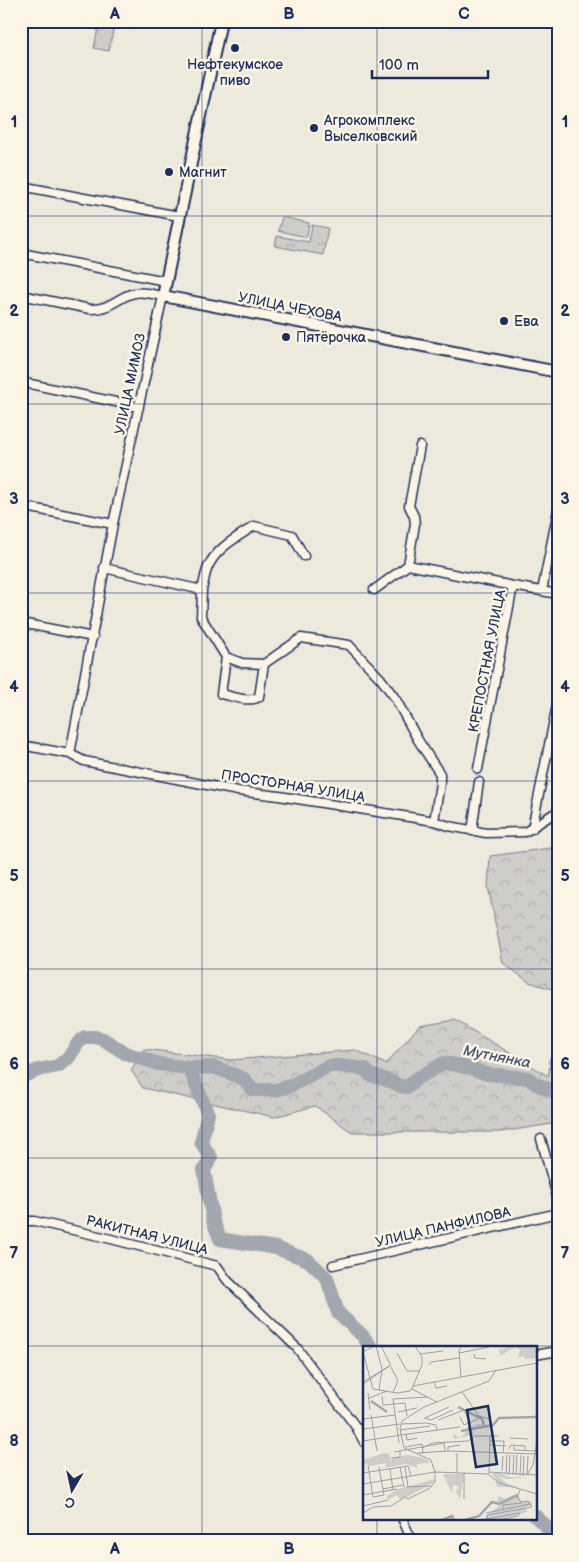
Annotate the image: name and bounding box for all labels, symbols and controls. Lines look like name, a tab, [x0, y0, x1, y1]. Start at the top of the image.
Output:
text: A	[109, 5, 120, 24]
text: B	[283, 5, 295, 24]
text: C	[458, 5, 470, 24]
marker: Нефтекумское пиво	[229, 42, 241, 54]
scale bar	[372, 48, 488, 80]
place label: Нефтекумское пиво	[187, 56, 283, 89]
text: 100 m	[379, 56, 419, 75]
place label: Агрокомплекс Выселковский	[323, 112, 418, 145]
text: 1	[11, 113, 17, 132]
text: 1	[562, 113, 568, 132]
marker: Агрокомплекс Выселковский	[308, 122, 320, 134]
place label: Магнит	[179, 164, 227, 181]
marker: Магнит	[163, 166, 175, 178]
street label: УЛИЦА ЧЕХОВА	[237, 289, 344, 325]
text: 2	[9, 302, 19, 321]
text: 2	[560, 302, 570, 321]
place label: Ева	[514, 313, 539, 330]
marker: Ева	[498, 315, 510, 327]
place label: Пятёрочка	[296, 329, 367, 346]
marker: Пятёрочка	[280, 331, 292, 343]
street label: УЛИЦА МИМОЗ	[111, 332, 149, 436]
text: 3	[9, 490, 19, 509]
text: 3	[560, 490, 570, 509]
street label: КРЕПОСТНАЯ УЛИЦА	[465, 588, 509, 734]
text: 4	[9, 678, 19, 697]
text: 4	[560, 678, 570, 697]
street label: ПРОСТОРНАЯ УЛИЦА	[220, 766, 367, 806]
text: 5	[9, 867, 19, 886]
text: 5	[560, 867, 570, 886]
water label: Мутнянка	[462, 1041, 533, 1073]
text: 6	[9, 1055, 19, 1074]
text: 6	[560, 1055, 570, 1074]
street label: УЛИЦА ПАНФИЛОВА	[374, 1203, 513, 1251]
street label: РАКИТНАЯ УЛИЦА	[84, 1212, 210, 1258]
text: 7	[10, 1244, 19, 1263]
text: 7	[561, 1244, 570, 1263]
inset map	[363, 1346, 536, 1520]
text: 8	[9, 1432, 19, 1451]
text: 8	[560, 1432, 570, 1451]
north arrow	[48, 1464, 98, 1514]
text: С	[64, 1493, 76, 1512]
text: A	[109, 1540, 120, 1559]
text: B	[283, 1540, 295, 1559]
text: C	[458, 1540, 470, 1559]

